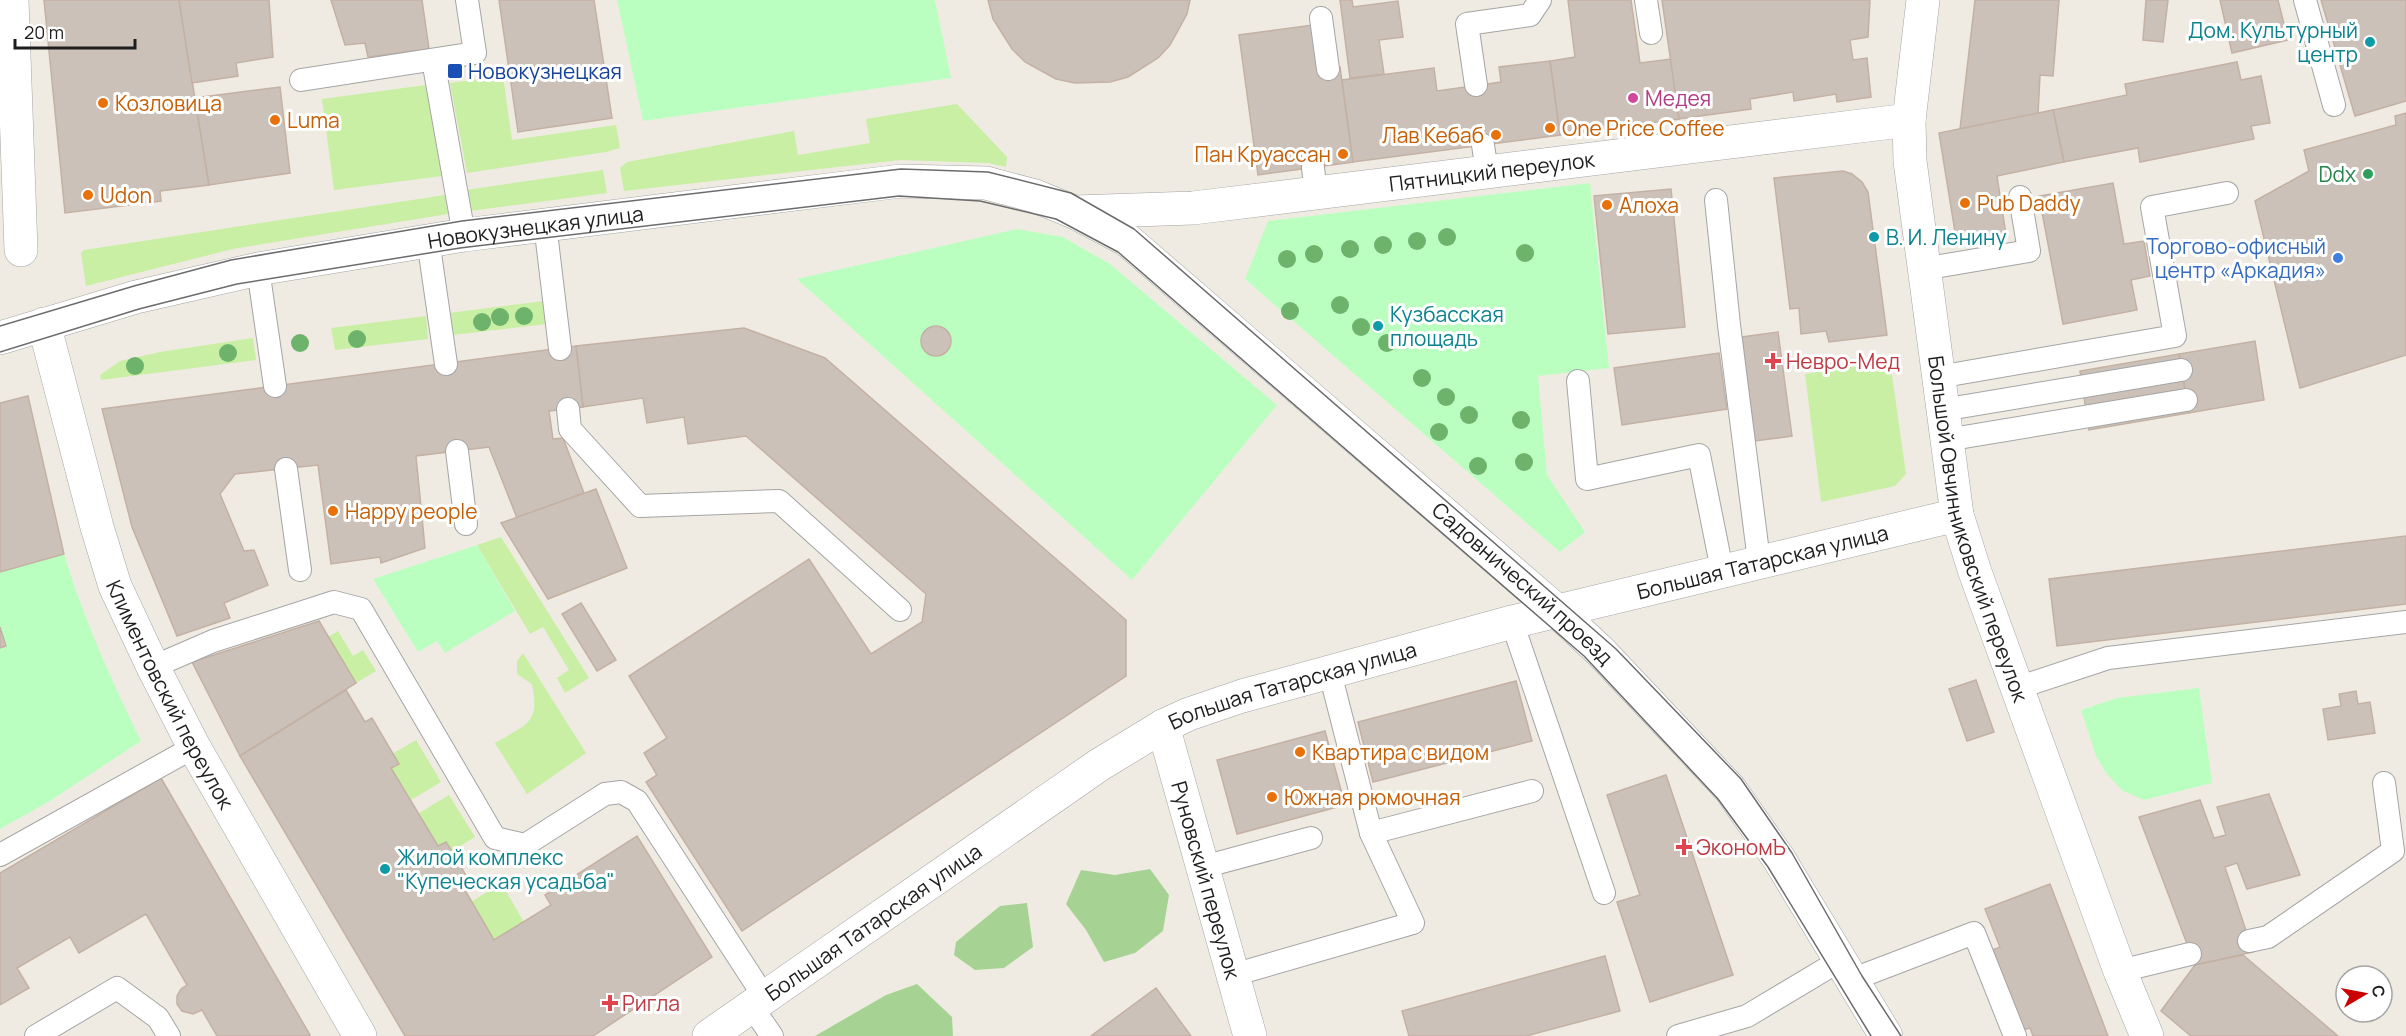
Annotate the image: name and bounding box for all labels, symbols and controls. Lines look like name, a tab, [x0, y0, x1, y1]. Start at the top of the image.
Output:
scale bar	[15, 12, 135, 50]
place label: Дом. Культурный центр	[2188, 16, 2358, 68]
text: 20 m	[24, 20, 64, 44]
marker: Дом. Культурный центр	[2363, 35, 2377, 49]
place label: Новокузнецкая	[468, 57, 622, 85]
marker: Новокузнецкая	[446, 62, 464, 80]
place label: Медея	[1645, 84, 1711, 112]
place label: Козловица	[115, 89, 222, 117]
marker: Медея	[1626, 91, 1640, 105]
marker: Козловица	[96, 96, 110, 110]
place label: Luma	[287, 106, 340, 134]
marker: Luma	[268, 113, 282, 127]
place label: One Price Coffee	[1562, 114, 1725, 142]
place label: Лав Кебаб	[1382, 121, 1484, 149]
marker: One Price Coffee	[1543, 121, 1557, 135]
marker: Лав Кебаб	[1489, 128, 1503, 142]
place label: Пан Круассан	[1194, 140, 1331, 168]
street label: Пятницкий переулок	[1387, 145, 1597, 198]
marker: Пан Круассан	[1336, 147, 1350, 161]
place label: Ddx	[2318, 160, 2356, 188]
marker: Ddx	[2361, 167, 2375, 181]
place label: Udon	[100, 181, 152, 209]
marker: Udon	[81, 188, 95, 202]
place label: Pub Daddy	[1977, 189, 2081, 217]
place label: Алоха	[1619, 191, 1679, 219]
marker: Pub Daddy	[1958, 196, 1972, 210]
marker: Алоха	[1600, 198, 1614, 212]
street label: Новокузнецкая улица	[425, 199, 645, 255]
place label: В. И. Ленину	[1886, 223, 2006, 251]
marker: В. И. Ленину	[1867, 230, 1881, 244]
place label: Торгово-офисный центр «Аркадия»	[2146, 232, 2326, 284]
marker: Торгово-офисный центр «Аркадия»	[2331, 251, 2345, 265]
place label: Кузбасская площадь	[1390, 300, 1504, 352]
marker: Кузбасская площадь	[1371, 319, 1385, 333]
place label: Невро-Мед	[1786, 347, 1900, 375]
marker: Невро-Мед	[1764, 352, 1782, 370]
street label: Большой Овчинниковский переулок	[1922, 354, 2035, 706]
street label: Садовнический проезд	[1426, 495, 1620, 671]
place label: Happy people	[345, 497, 478, 525]
marker: Happy people	[326, 504, 340, 518]
street label: Большая Татарская улица	[1634, 518, 1891, 605]
street label: Климентовский переулок	[100, 575, 241, 814]
street label: Большая Татарская улица	[1164, 635, 1420, 736]
place label: Квартира с видом	[1312, 738, 1489, 766]
marker: Квартира с видом	[1293, 745, 1307, 759]
street label: Руновский переулок	[1165, 778, 1247, 983]
place label: Южная рюмочная	[1284, 783, 1460, 811]
marker: Южная рюмочная	[1265, 790, 1279, 804]
place label: ЭкономЪ	[1696, 833, 1786, 861]
street label: Большая Татарская улица	[760, 837, 987, 1007]
marker: ЭкономЪ	[1677, 840, 1691, 854]
place label: Жилой комплекс "Купеческая усадьба"	[397, 843, 615, 895]
marker: Жилой комплекс "Купеческая усадьба"	[378, 862, 392, 876]
north arrow	[2334, 964, 2394, 1024]
text: С	[2367, 984, 2391, 999]
place label: Ригла	[622, 989, 680, 1017]
marker: Ригла	[603, 996, 617, 1010]

